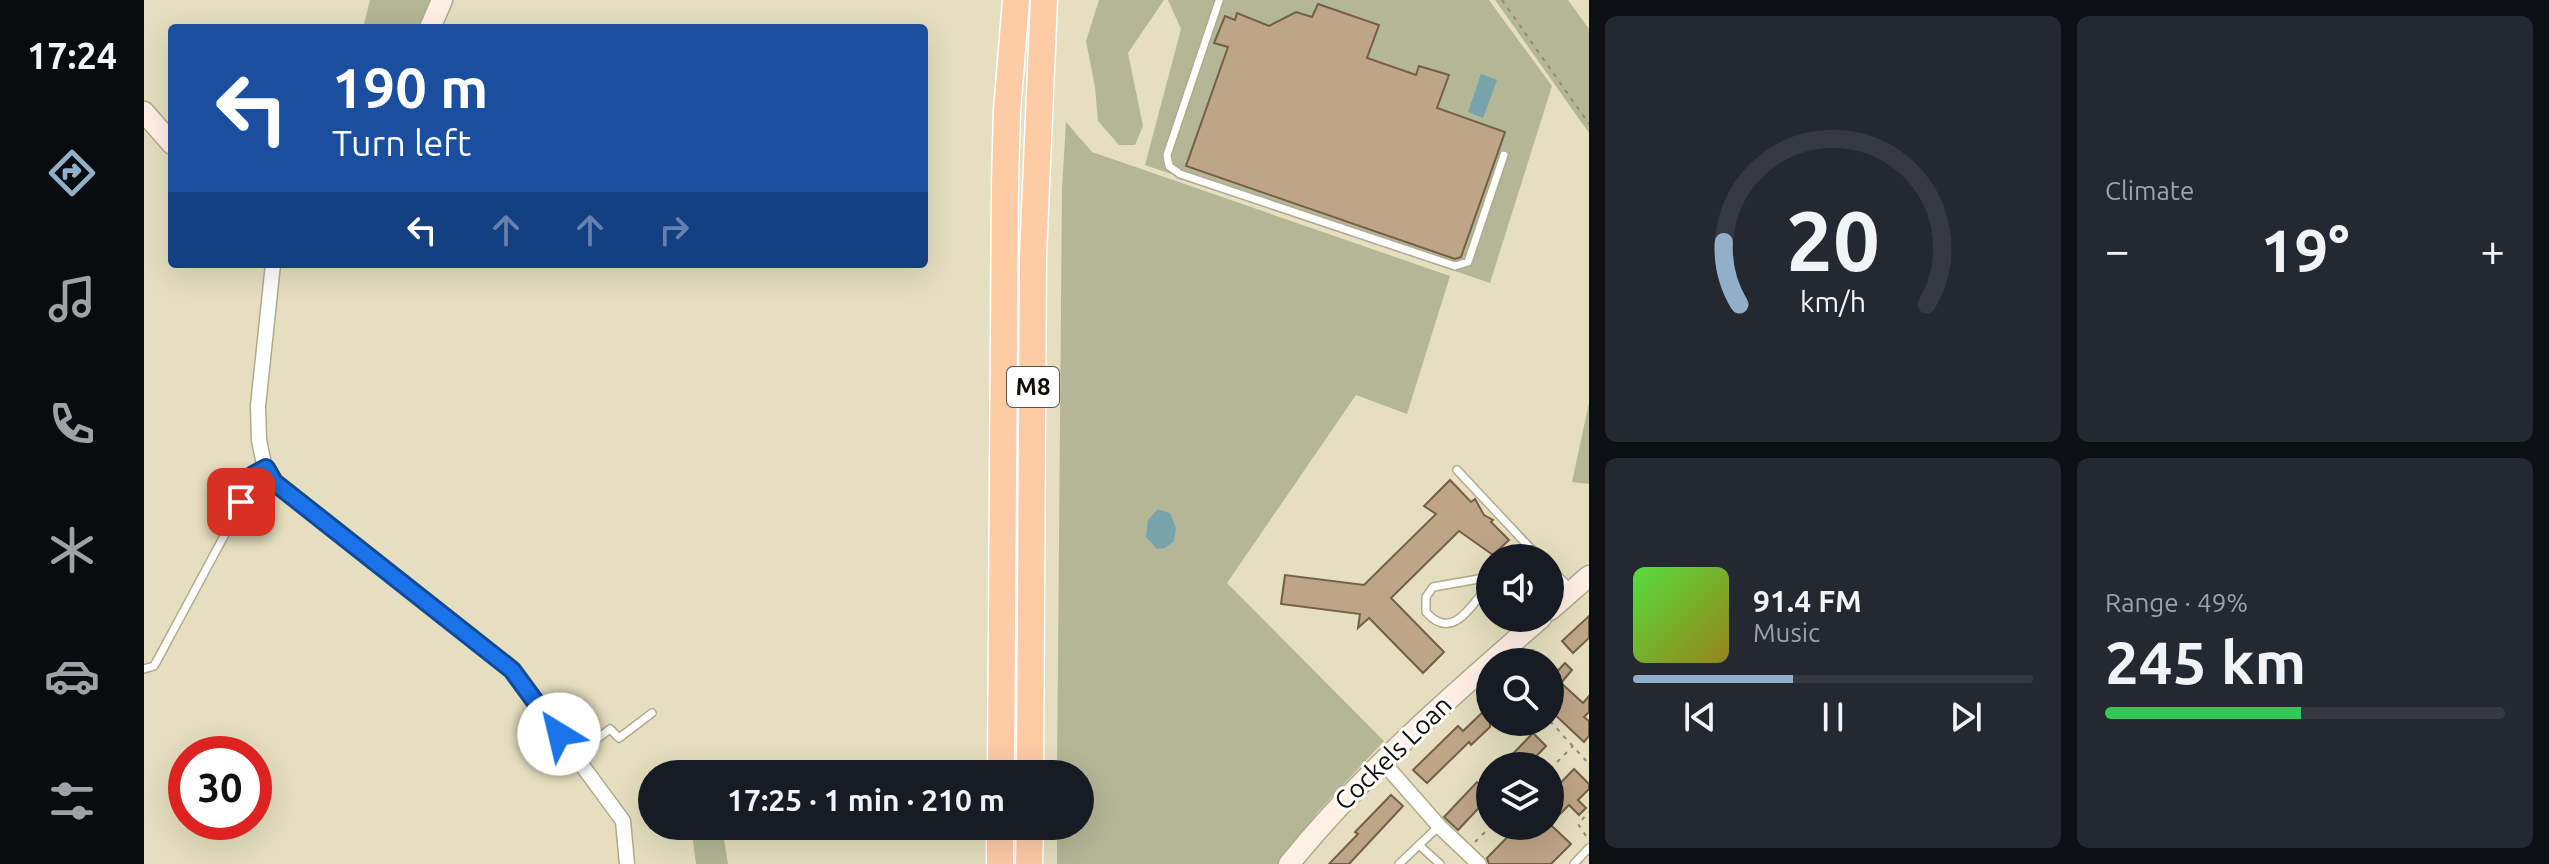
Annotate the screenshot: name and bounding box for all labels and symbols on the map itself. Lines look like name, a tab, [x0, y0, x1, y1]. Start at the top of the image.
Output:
road number: M8	[1007, 367, 1059, 407]
pin	[207, 468, 275, 536]
street label: Cockels Loan	[1328, 690, 1457, 816]
position arrow	[517, 692, 601, 776]
speed limit sign: 30	[168, 736, 272, 840]

